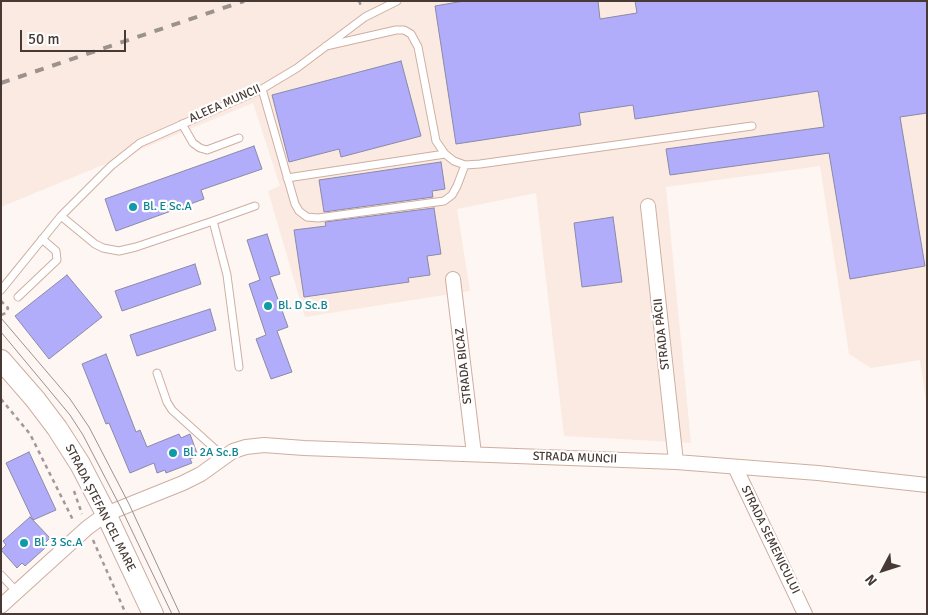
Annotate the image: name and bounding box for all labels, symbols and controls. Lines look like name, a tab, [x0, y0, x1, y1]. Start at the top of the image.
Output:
scale bar	[22, 20, 129, 52]
text: 50 m	[28, 30, 59, 48]
street label: ALEEA MUNCII	[187, 82, 263, 126]
place label: Bl. E Sc.A	[143, 200, 192, 214]
marker: Bl. E Sc.A	[127, 201, 139, 213]
street label: STRADA PĂCII	[651, 297, 673, 371]
place label: Bl. D Sc.B	[278, 299, 328, 313]
marker: Bl. D Sc.B	[262, 300, 274, 312]
street label: STRADA BICAZ	[453, 327, 475, 405]
street label: STRADA ȘTEFAN CEL MARE	[62, 442, 138, 574]
place label: Bl. 2A Sc.B	[183, 446, 239, 460]
marker: Bl. 2A Sc.B	[167, 447, 179, 459]
street label: STRADA MUNCII	[533, 449, 617, 467]
street label: STRADA SEMENICULUI	[738, 483, 802, 597]
place label: Bl. 3 Sc.A	[34, 536, 83, 550]
marker: Bl. 3 Sc.A	[18, 537, 30, 549]
north arrow	[858, 545, 908, 595]
text: N	[861, 571, 881, 589]

